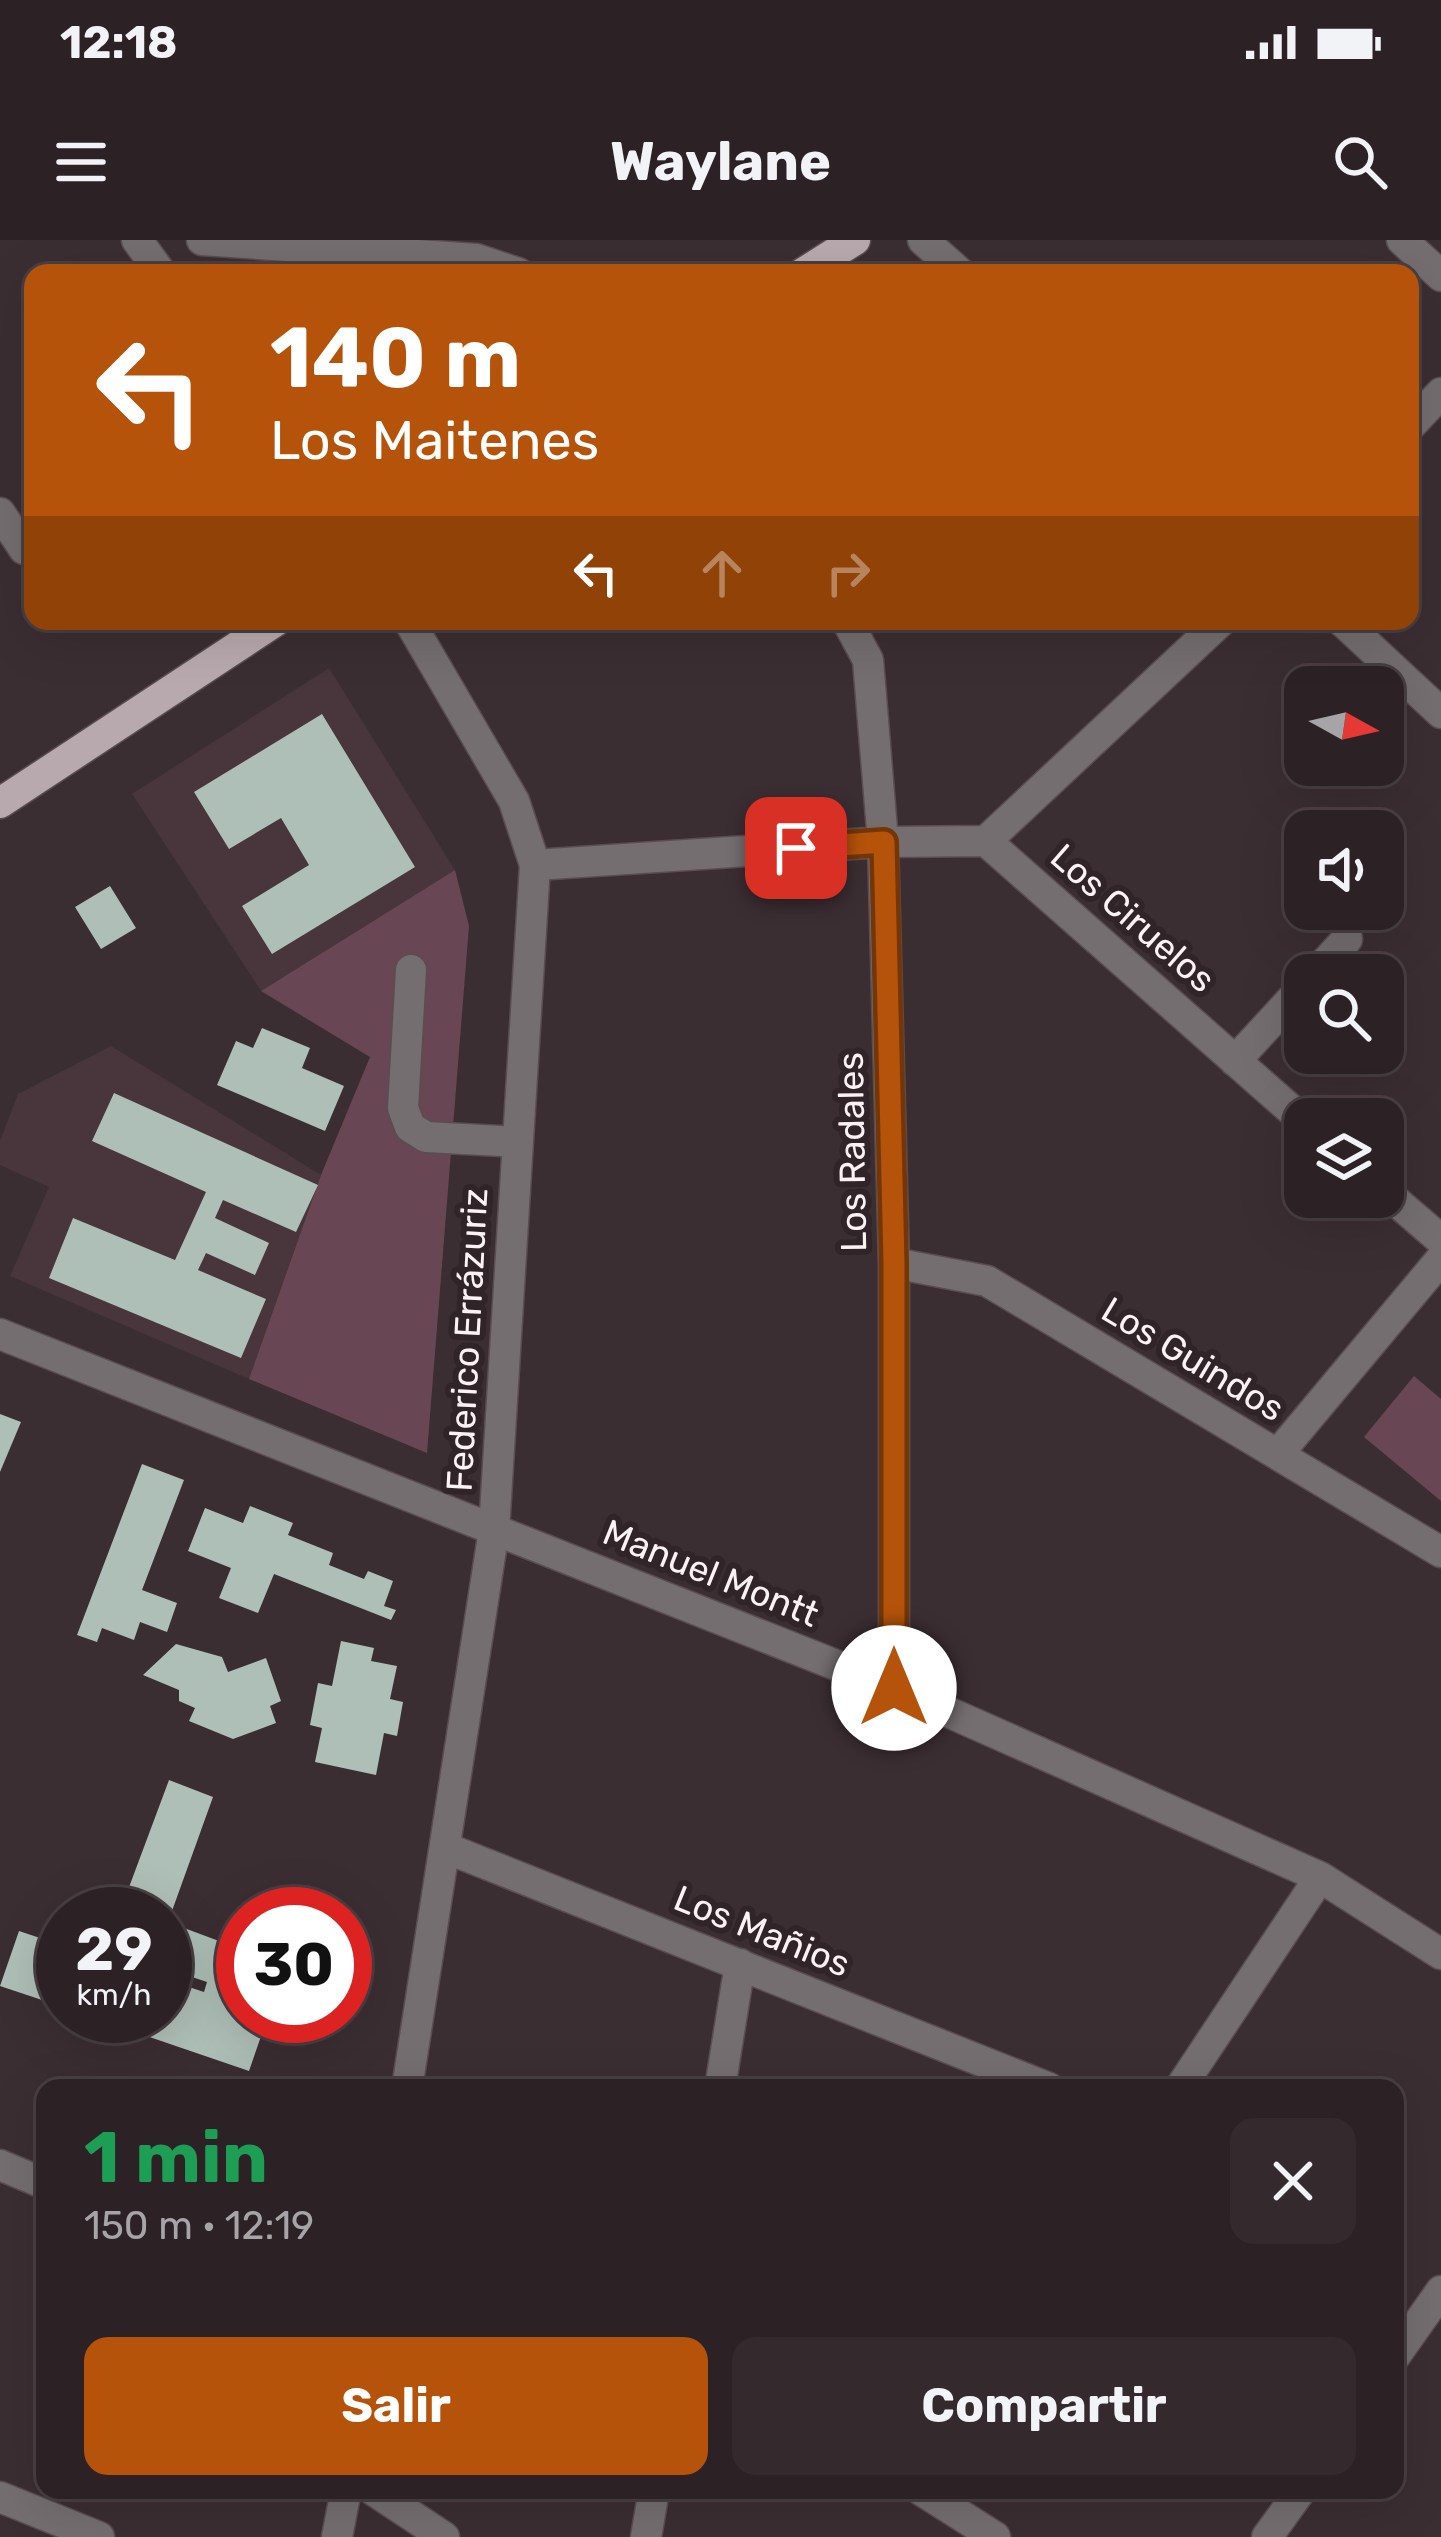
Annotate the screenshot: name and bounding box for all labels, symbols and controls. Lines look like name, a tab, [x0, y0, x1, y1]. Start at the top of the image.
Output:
text: 12:18	[60, 16, 178, 69]
icon: menu	[48, 129, 114, 195]
icon: search	[1327, 129, 1393, 195]
text: Waylane	[610, 130, 831, 194]
text: 140 m	[270, 308, 521, 408]
icon: left	[72, 312, 228, 468]
text: Los Maitenes	[270, 409, 599, 473]
icon: left	[563, 540, 629, 606]
icon: ahead	[689, 540, 755, 606]
icon: right	[815, 540, 881, 606]
north arrow	[1284, 666, 1404, 786]
map controls	[1284, 666, 1404, 1218]
pin	[745, 797, 847, 899]
button: sound	[1284, 810, 1404, 930]
icon: arrive	[763, 815, 829, 881]
street label: Los Ciruelos	[1042, 835, 1224, 1001]
button: search	[1284, 954, 1404, 1074]
street label: Los Radales	[829, 1052, 875, 1252]
button: layers	[1284, 1098, 1404, 1218]
street label: Federico Errázuriz	[438, 1187, 496, 1493]
street label: Los Guindos	[1094, 1288, 1292, 1430]
street label: Manuel Montt	[597, 1510, 825, 1636]
position arrow	[831, 1625, 957, 1751]
street label: Los Mañios	[668, 1876, 856, 1986]
speed limit sign: 30	[216, 1887, 372, 2043]
text: 29	[75, 1914, 153, 1985]
text: km/h	[77, 1977, 151, 2013]
text: 1 min	[84, 2115, 268, 2200]
button: close	[1230, 2118, 1356, 2244]
text: 150 m · 12:19	[84, 2203, 314, 2249]
button: Salir	[84, 2337, 708, 2475]
button: Compartir	[732, 2337, 1356, 2475]

